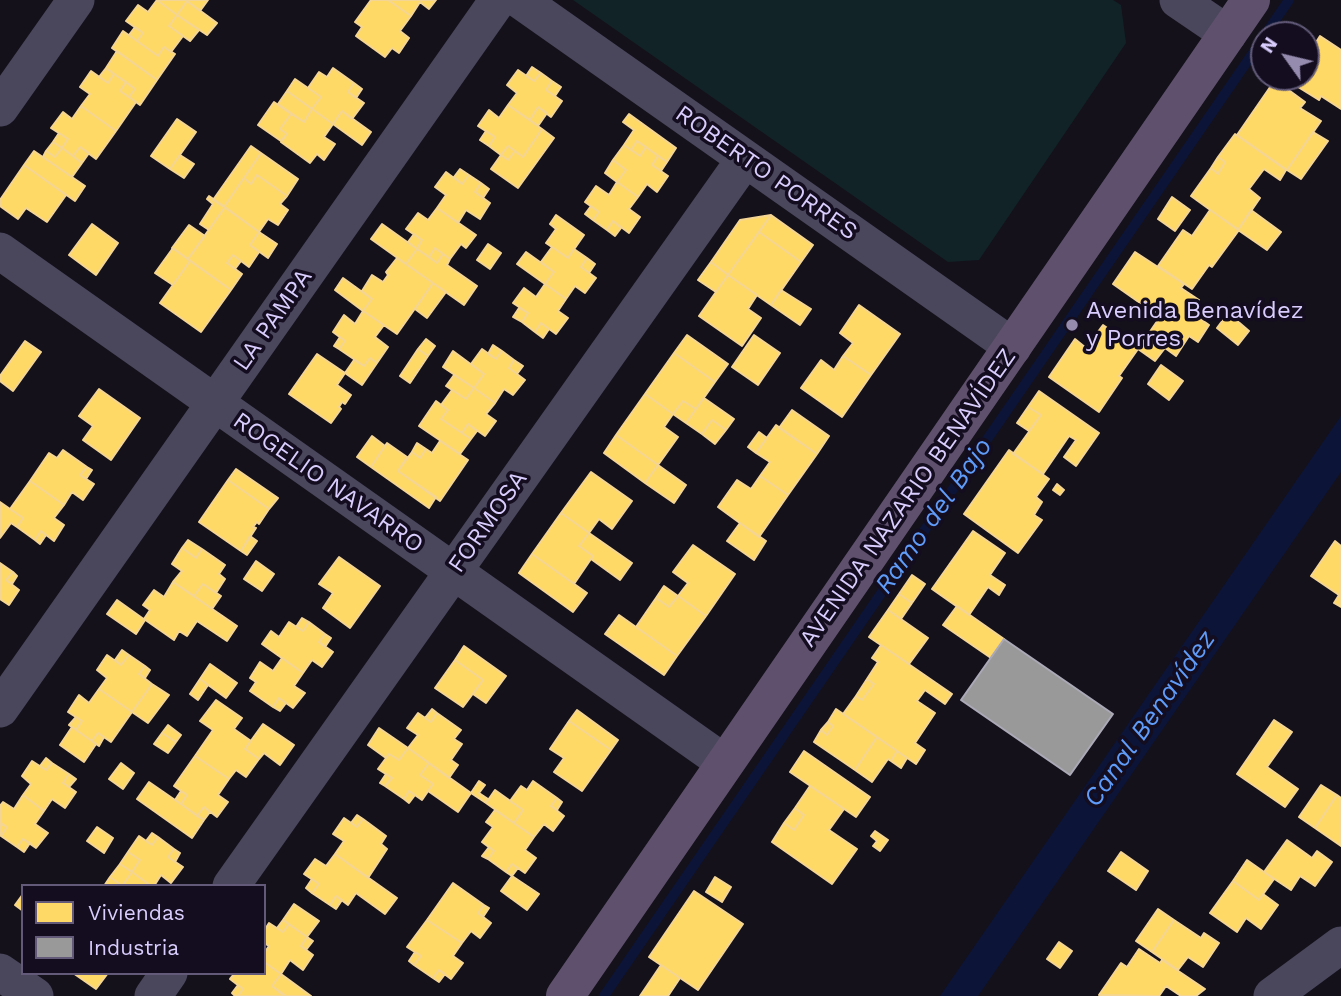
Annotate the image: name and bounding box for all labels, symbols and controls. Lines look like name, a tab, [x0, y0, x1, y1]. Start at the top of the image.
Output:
north arrow	[1250, 21, 1320, 91]
text: N	[1255, 33, 1282, 57]
street label: ROBERTO PORRES	[669, 99, 863, 247]
street label: LA PAMPA	[227, 264, 319, 376]
place label: Avenida Benavídez y Porres	[1086, 297, 1304, 353]
marker: Avenida Benavídez y Porres	[1064, 317, 1080, 333]
street label: AVENIDA NAZARIO BENAVÍDEZ	[794, 343, 1022, 653]
street label: ROGELIO NAVARRO	[227, 406, 429, 560]
water label: Ramo del Bajo	[869, 432, 999, 600]
street label: FORMOSA	[442, 466, 534, 578]
water label: Canal Benavídez	[1077, 625, 1223, 813]
legend	[21, 884, 266, 975]
text: Viviendas	[88, 900, 185, 925]
text: Industria	[88, 935, 179, 960]

